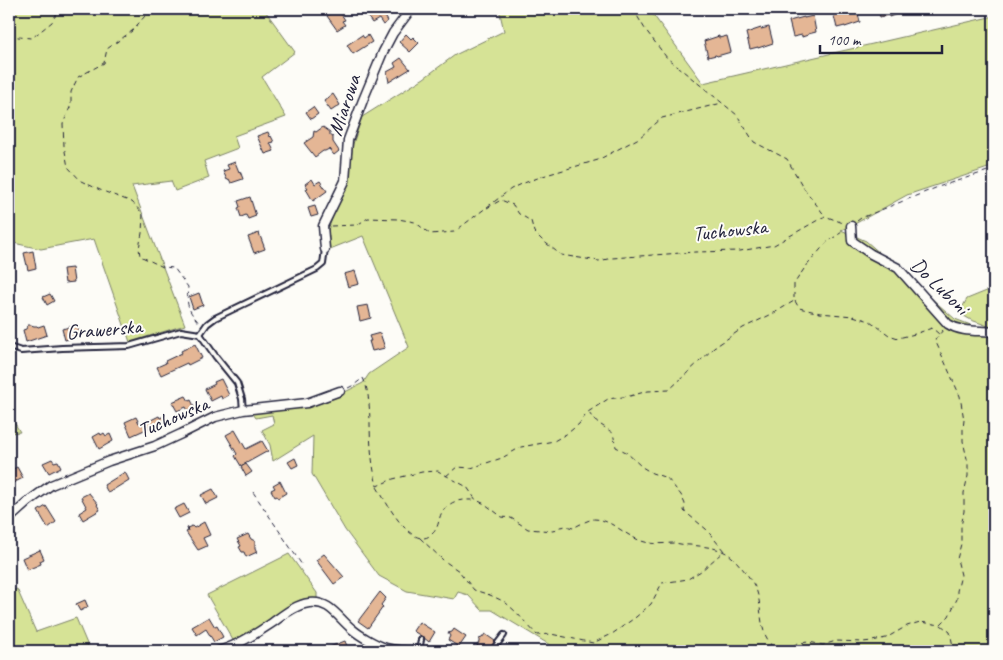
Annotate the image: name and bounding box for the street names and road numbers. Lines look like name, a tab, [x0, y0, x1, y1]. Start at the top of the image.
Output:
street label: Miarowa	[322, 69, 367, 139]
street label: Tuchowska	[692, 213, 771, 247]
street label: Do Luboni	[905, 252, 977, 322]
street label: Grawerska	[65, 313, 145, 345]
street label: Tuchowska	[134, 390, 214, 443]

